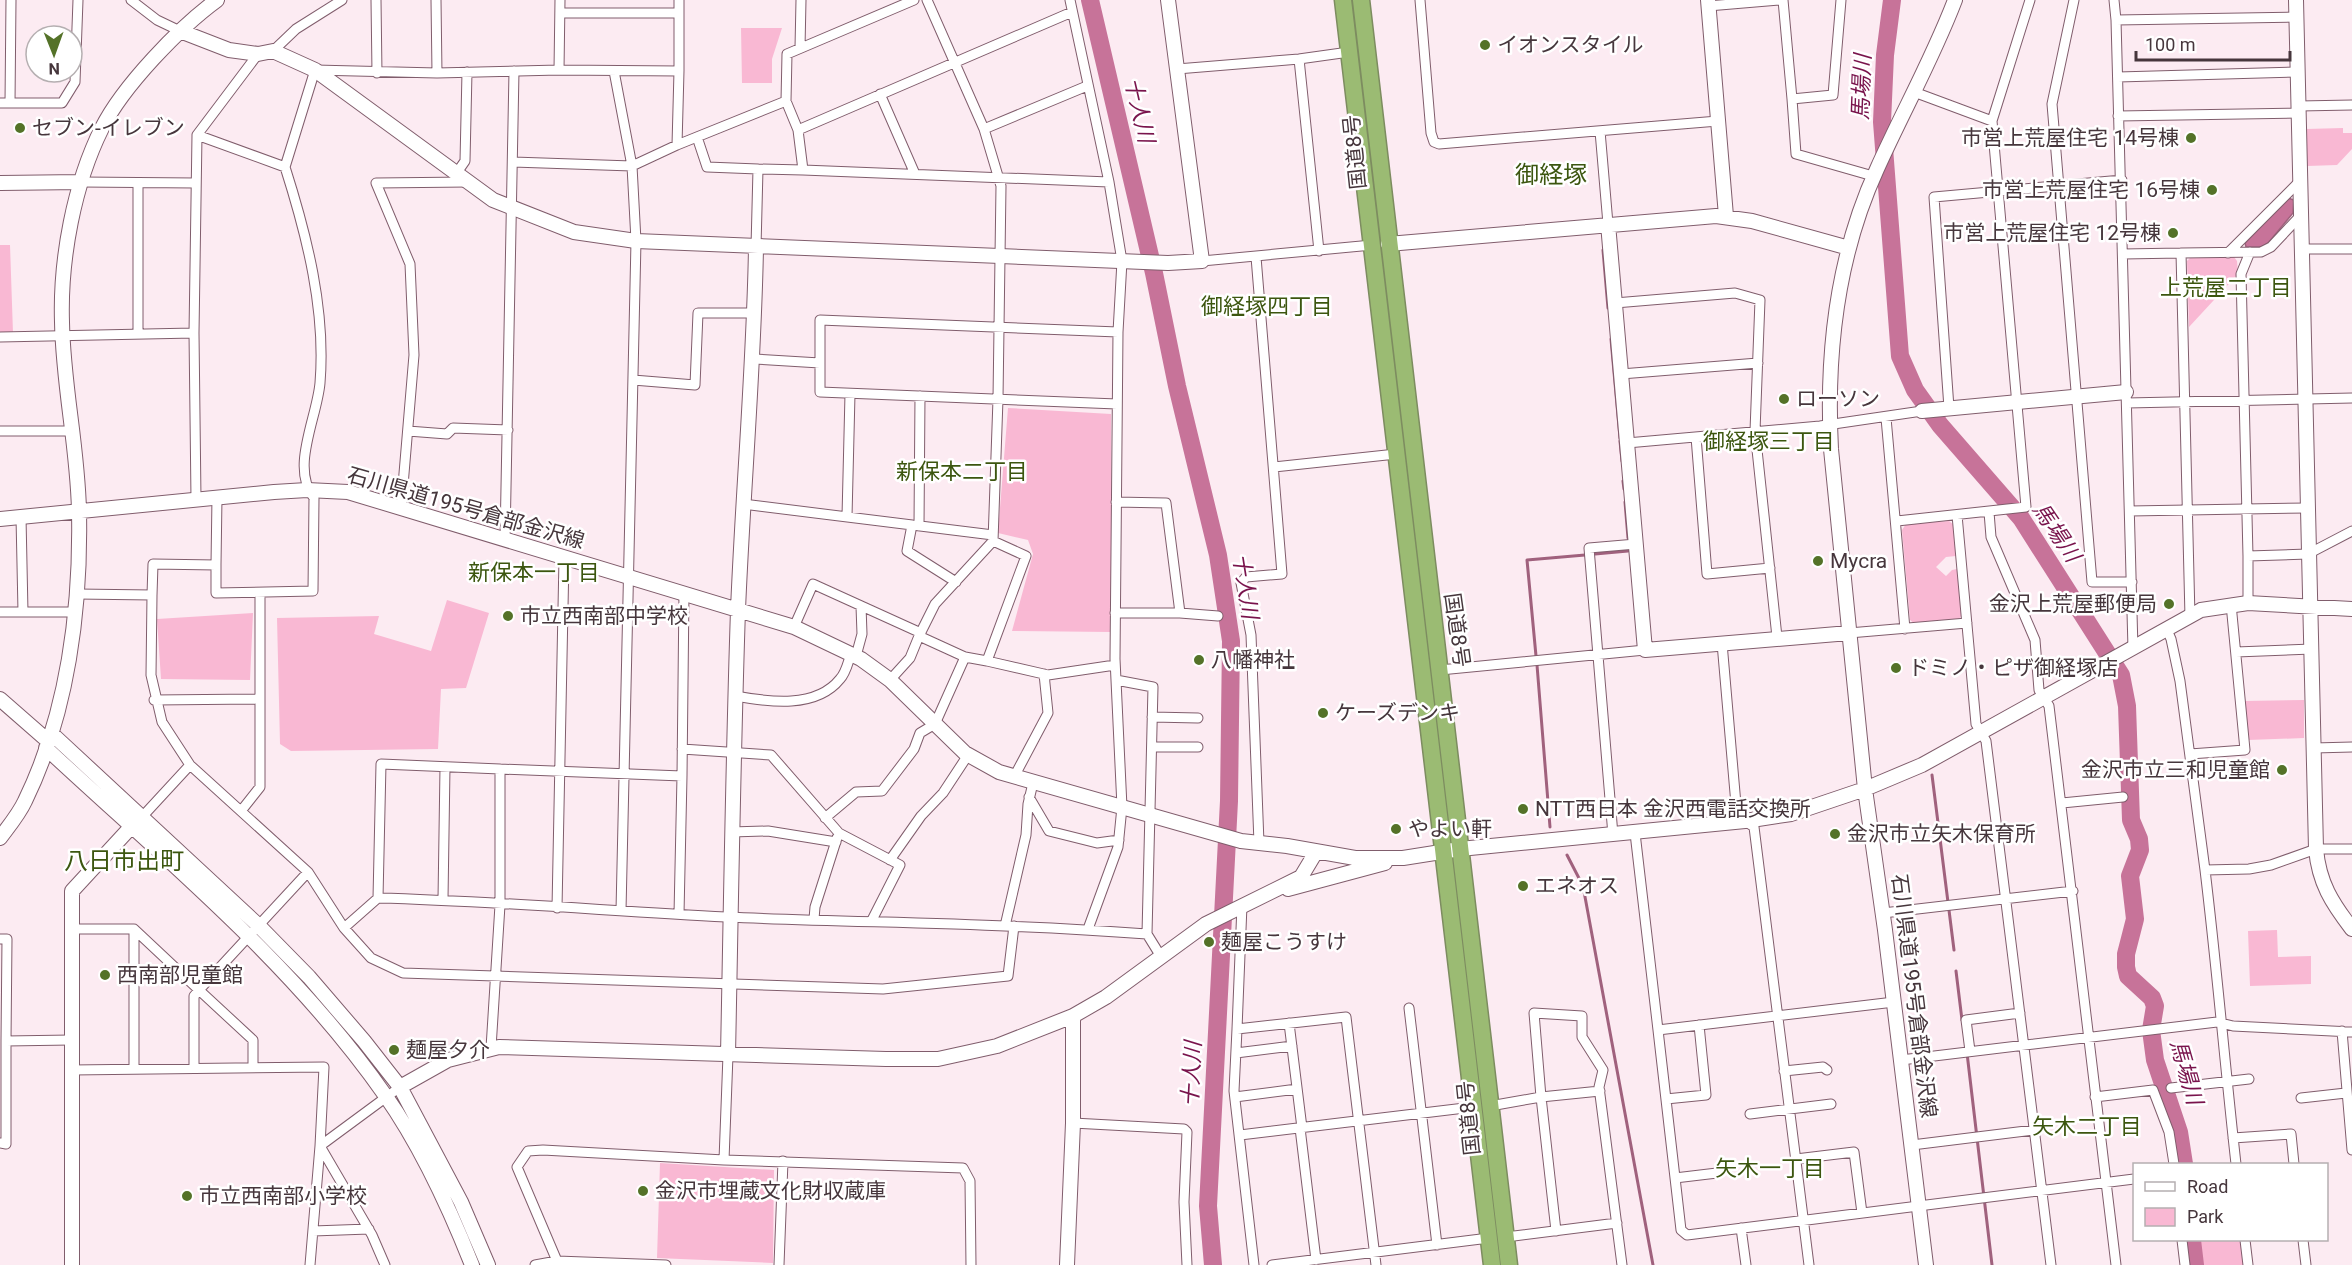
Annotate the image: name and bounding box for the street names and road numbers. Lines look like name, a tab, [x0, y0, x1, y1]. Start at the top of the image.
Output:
street label: 国道8号	[1339, 114, 1371, 190]
street label: 石川県道195号倉部金沢線	[345, 463, 587, 553]
street label: 国道8号	[1440, 591, 1474, 669]
street label: 石川県道195号倉部金沢線	[1887, 873, 1941, 1119]
street label: 国道8号	[1453, 1080, 1485, 1156]

